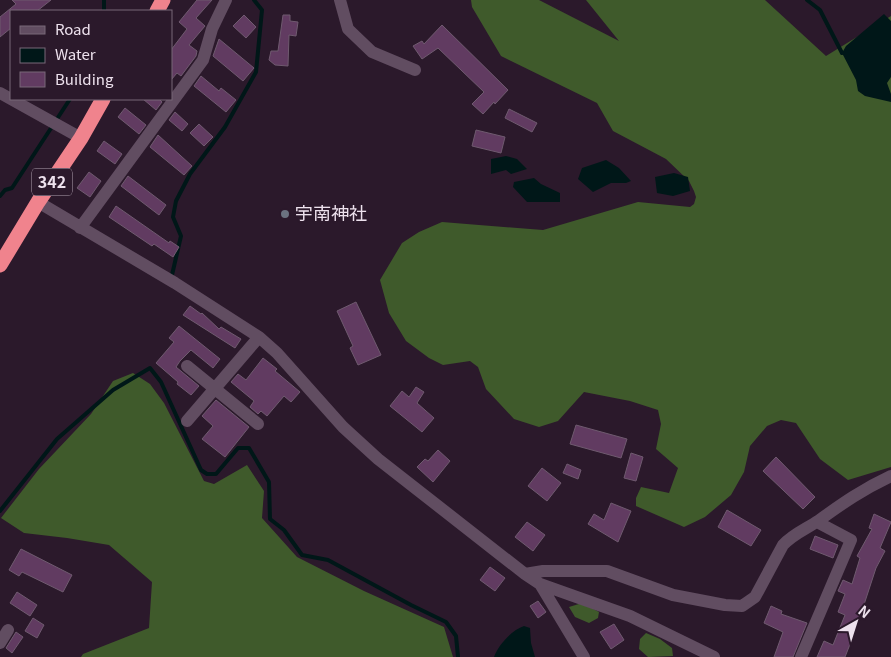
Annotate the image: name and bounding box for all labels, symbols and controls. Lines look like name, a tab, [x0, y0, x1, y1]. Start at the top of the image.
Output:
legend	[10, 10, 172, 100]
text: Road	[55, 18, 91, 39]
text: Water	[55, 43, 96, 64]
text: Building	[55, 68, 114, 89]
road number: 342	[32, 168, 72, 196]
place label: 宇南神社	[295, 199, 367, 225]
marker: 宇南神社	[279, 208, 291, 220]
north arrow	[831, 597, 881, 647]
text: N	[854, 600, 875, 622]

